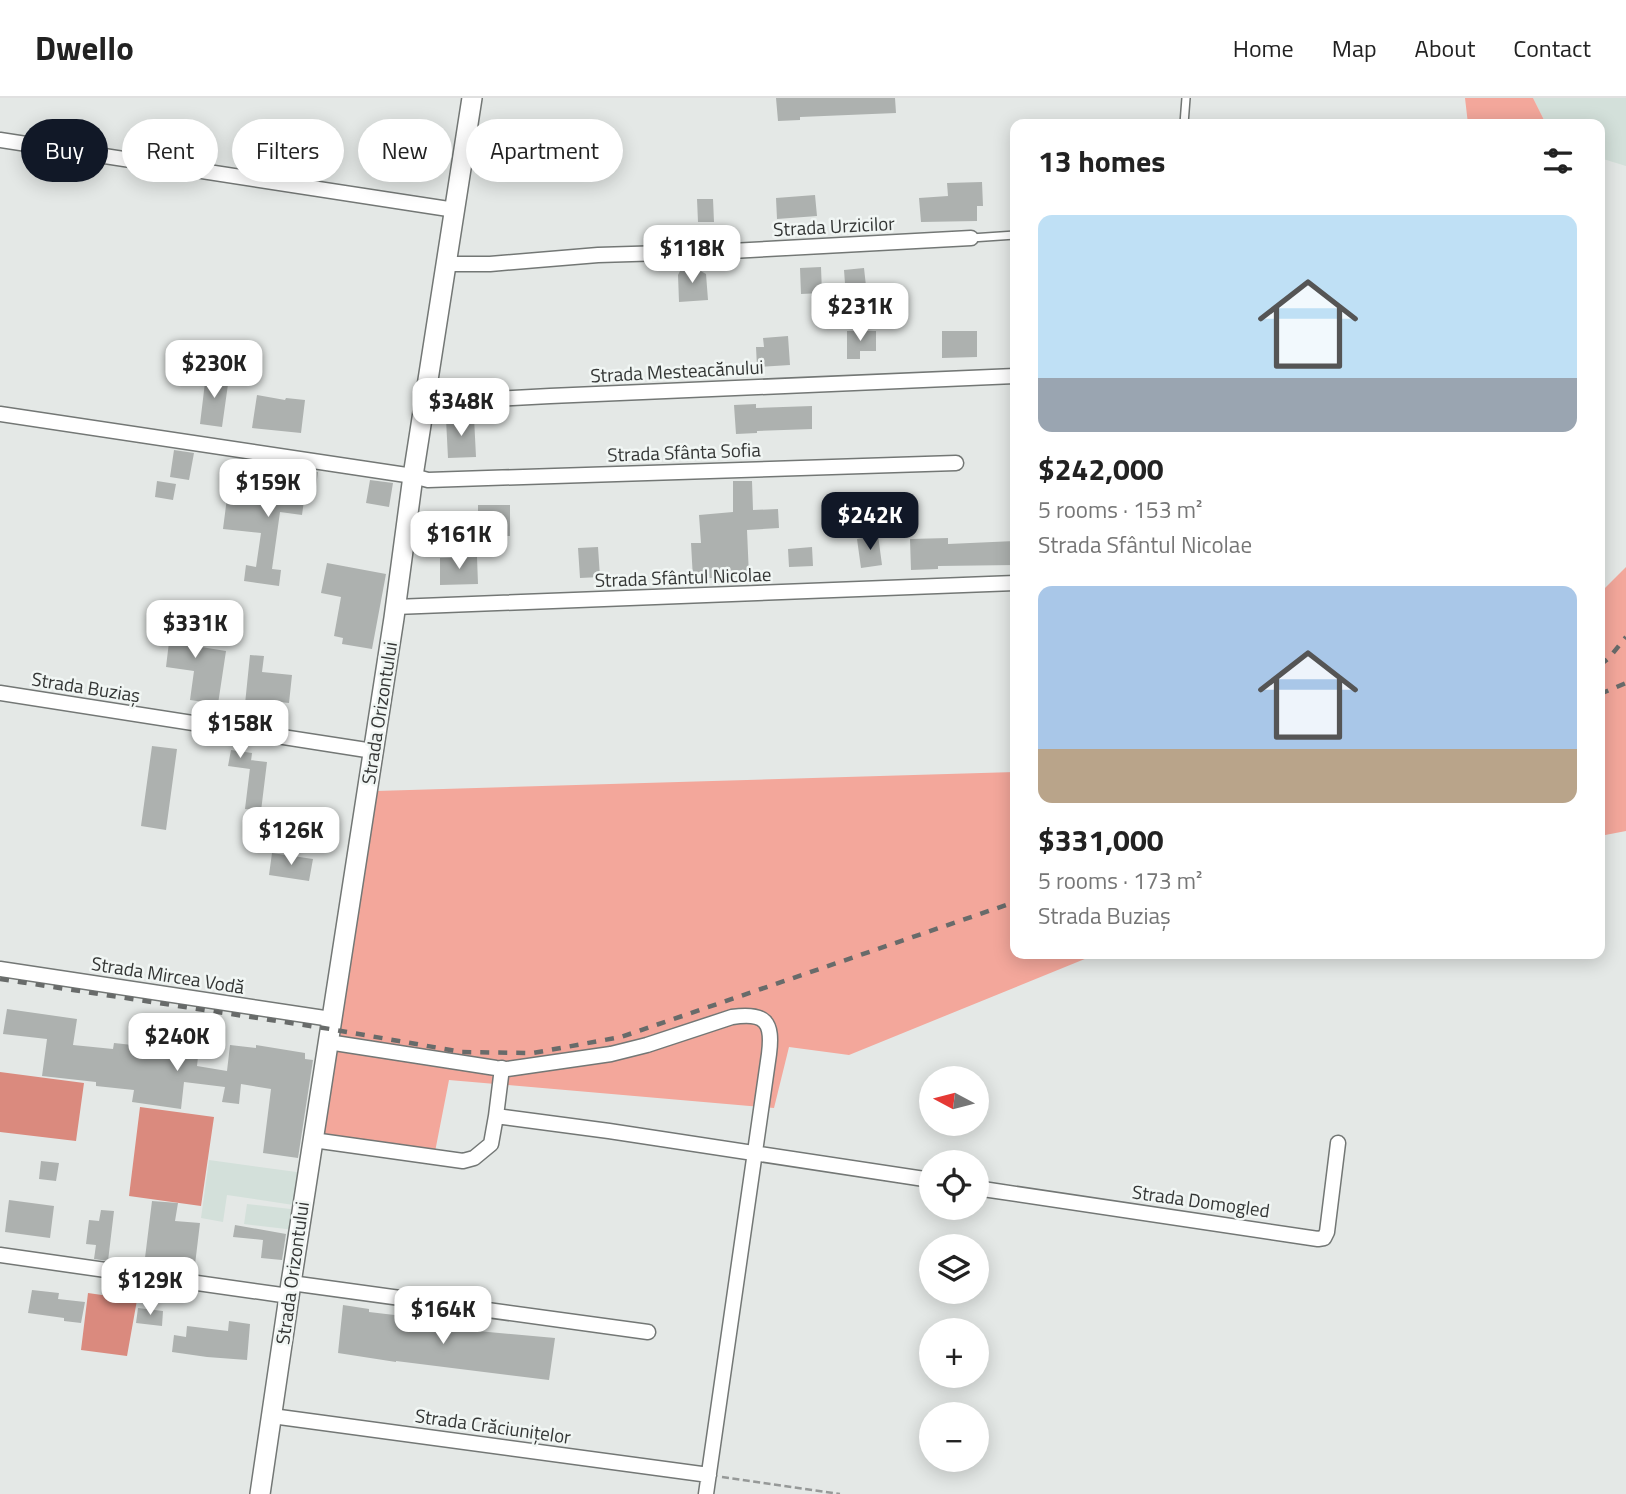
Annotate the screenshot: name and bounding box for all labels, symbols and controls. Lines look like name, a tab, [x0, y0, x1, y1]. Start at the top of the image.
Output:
text: Dwello	[35, 23, 134, 73]
text: Home	[1233, 30, 1294, 66]
text: Map	[1332, 30, 1377, 66]
text: About	[1415, 30, 1475, 66]
text: Contact	[1513, 30, 1591, 66]
chip: Buy	[21, 119, 108, 182]
chip: Rent	[122, 119, 218, 182]
chip: Filters	[232, 119, 344, 182]
chip: New	[358, 119, 452, 182]
chip: Apartment	[466, 119, 623, 182]
text: 13 homes	[1038, 138, 1165, 184]
icon: filters	[1539, 142, 1577, 180]
street label: Strada Urzicilor	[772, 208, 896, 243]
pin: $118K	[643, 226, 741, 285]
text: $118K	[659, 230, 725, 265]
icon: home	[1245, 261, 1371, 387]
pin: $231K	[811, 284, 909, 343]
text: $231K	[827, 288, 893, 323]
pin: $230K	[165, 341, 263, 400]
text: $230K	[181, 345, 247, 380]
street label: Strada Mesteacănului	[590, 351, 764, 390]
pin: $348K	[412, 378, 510, 438]
text: $348K	[428, 383, 494, 418]
street label: Strada Sfânta Sofia	[607, 434, 762, 469]
text: $242,000	[1038, 446, 1164, 492]
pin: $159K	[219, 460, 317, 519]
text: $159K	[235, 464, 301, 499]
pin: $242K	[821, 492, 919, 552]
text: 5 rooms · 153 m²	[1038, 492, 1202, 527]
text: $242K	[837, 497, 903, 532]
pin: $161K	[410, 512, 508, 571]
text: $161K	[426, 516, 492, 551]
text: Strada Sfântul Nicolae	[1038, 527, 1252, 562]
street label: Strada Sfântul Nicolae	[594, 559, 772, 594]
pin: $331K	[146, 601, 244, 660]
text: $331K	[162, 605, 228, 640]
icon: home	[1245, 632, 1371, 758]
street label: Strada Orizontului	[353, 640, 404, 786]
street label: Strada Buziaș	[30, 664, 143, 709]
pin: $158K	[191, 700, 289, 760]
text: $158K	[207, 705, 273, 740]
pin: $126K	[242, 808, 340, 867]
text: $126K	[258, 812, 324, 847]
text: $331,000	[1038, 817, 1164, 863]
text: 5 rooms · 173 m²	[1038, 863, 1202, 898]
text: Strada Buziaș	[1038, 898, 1171, 933]
street label: Strada Mircea Vodă	[89, 948, 247, 1001]
pin: $240K	[128, 1014, 226, 1073]
text: $240K	[144, 1018, 210, 1053]
north arrow	[919, 1066, 989, 1136]
map controls	[919, 1066, 989, 1472]
button: locate	[919, 1150, 989, 1220]
street label: Strada Domogled	[1130, 1176, 1272, 1225]
street label: Strada Orizontului	[267, 1200, 316, 1346]
button: layers	[919, 1234, 989, 1304]
pin: $129K	[101, 1258, 199, 1317]
text: $129K	[117, 1262, 183, 1297]
pin: $164K	[394, 1286, 492, 1346]
text: $164K	[410, 1291, 476, 1326]
button: +	[919, 1318, 989, 1388]
street label: Strada Crăciunițelor	[413, 1400, 573, 1451]
button: −	[919, 1402, 989, 1472]

